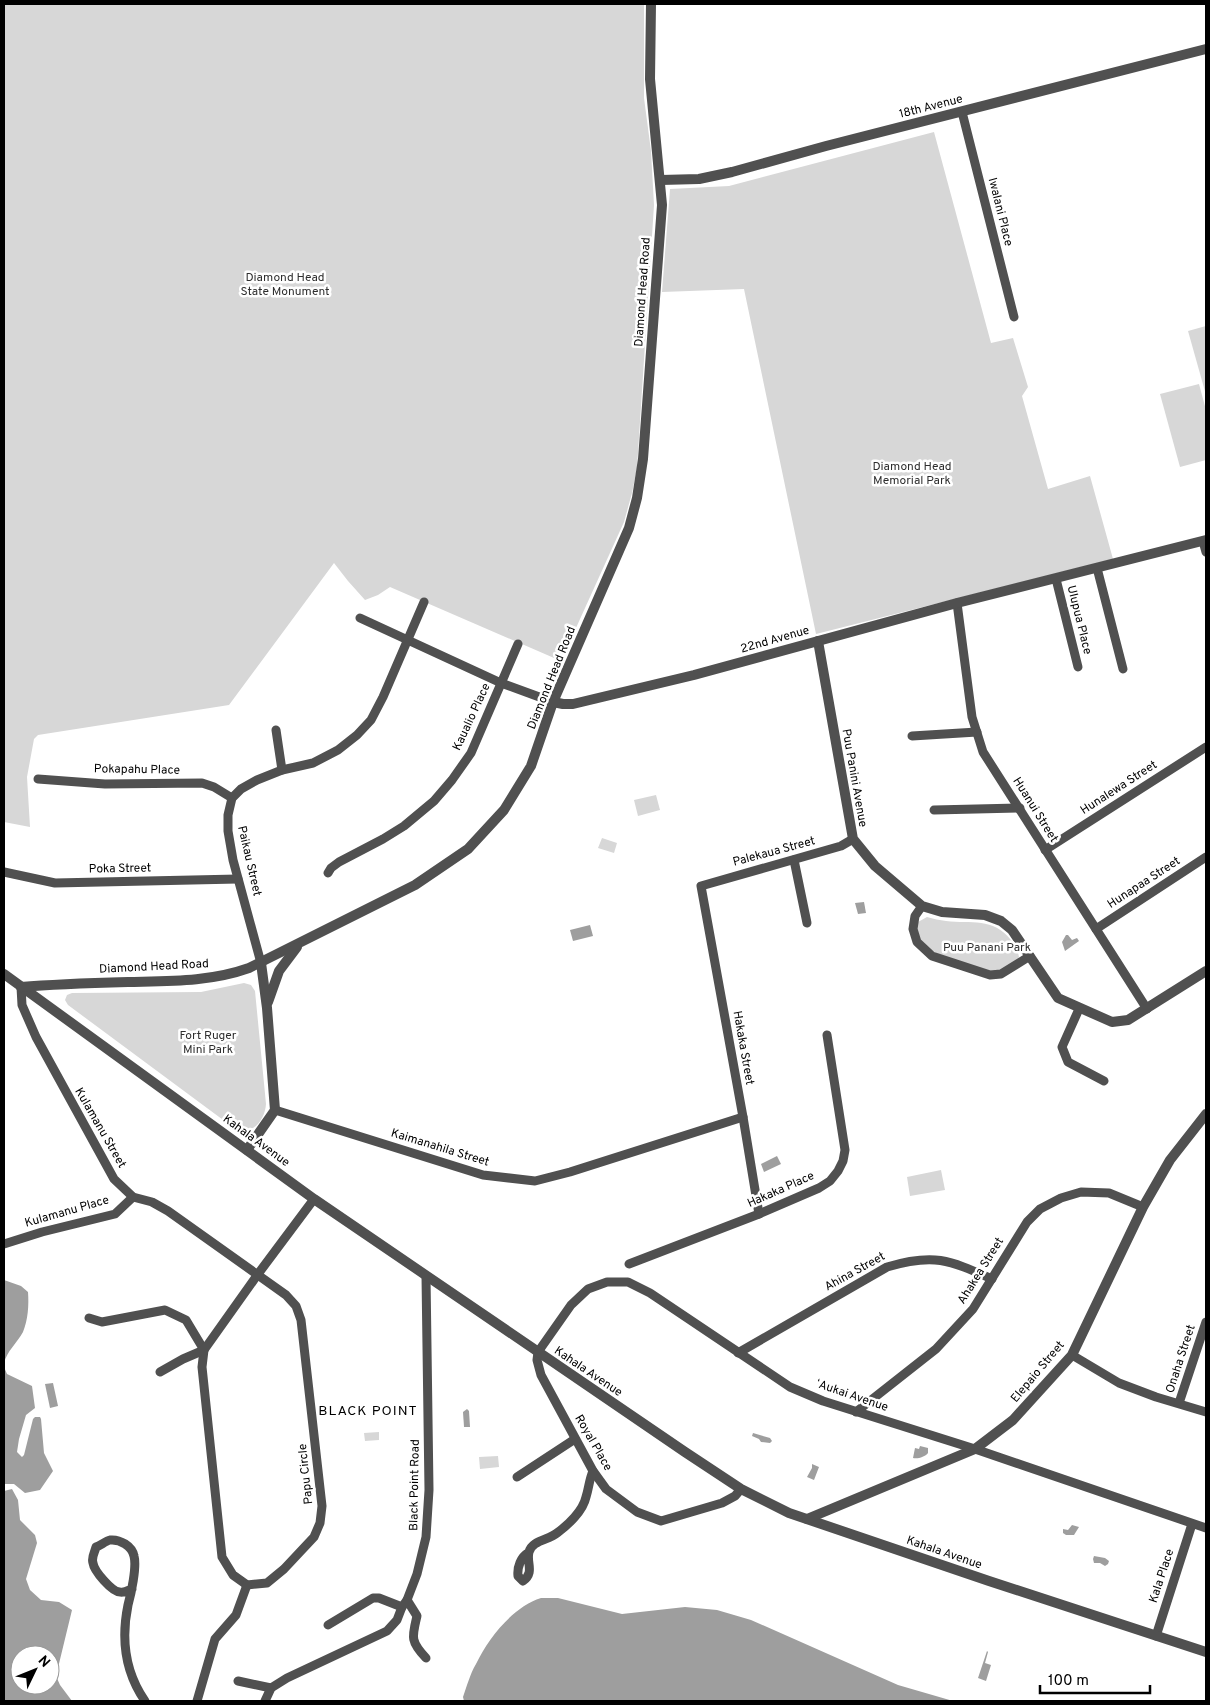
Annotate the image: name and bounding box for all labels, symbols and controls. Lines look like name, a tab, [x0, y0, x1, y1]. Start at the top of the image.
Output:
street label: 18th Avenue	[897, 91, 965, 123]
street label: Iwalani Place	[984, 176, 1016, 248]
street label: Diamond Head Road	[631, 237, 655, 347]
park label: Diamond Head State Monument	[240, 270, 330, 300]
park label: Diamond Head Memorial Park	[872, 459, 952, 489]
street label: Ulupua Place	[1063, 584, 1095, 656]
street label: 22nd Avenue	[739, 623, 811, 657]
street label: Diamond Head Road	[524, 624, 580, 732]
street label: Kaualio Place	[449, 681, 495, 753]
street label: Puu Panini Avenue	[837, 728, 871, 828]
street label: Hunalewa Street	[1078, 757, 1160, 819]
street label: Pokapahu Place	[94, 761, 180, 779]
street label: Huanui Street	[1009, 774, 1061, 846]
street label: Paikau Street	[233, 824, 265, 898]
street label: Palekaua Street	[731, 833, 817, 871]
street label: Hunapaa Street	[1104, 853, 1184, 913]
street label: Poka Street	[89, 860, 151, 878]
park label: Puu Panani Park	[943, 940, 1031, 956]
street label: Diamond Head Road	[99, 956, 209, 978]
street label: Hakaka Street	[729, 1010, 757, 1086]
park label: Fort Ruger Mini Park	[179, 1028, 237, 1058]
street label: Kulamanu Street	[70, 1085, 130, 1171]
street label: Kahala Avenue	[219, 1111, 293, 1171]
street label: Kaimanahila Street	[389, 1125, 491, 1171]
street label: Hakaka Place	[745, 1168, 817, 1212]
street label: Kulamanu Place	[23, 1192, 111, 1232]
street label: Ahakea Street	[954, 1235, 1008, 1307]
street label: Ahina Street	[822, 1249, 888, 1295]
street label: Onaha Street	[1162, 1323, 1200, 1395]
street label: Elepaio Street	[1008, 1338, 1068, 1406]
street label: Kahala Avenue	[551, 1343, 625, 1401]
street label: ʻAukai Avenue	[814, 1376, 890, 1416]
district label: BLACK POINT	[318, 1403, 418, 1420]
street label: Royal Place	[570, 1412, 616, 1474]
street label: Black Point Road	[406, 1439, 424, 1531]
street label: Papu Circle	[295, 1443, 317, 1505]
street label: Kahala Avenue	[904, 1533, 984, 1573]
street label: Kala Place	[1146, 1547, 1178, 1605]
north arrow	[10, 1645, 60, 1695]
text: N	[34, 1653, 53, 1672]
scale bar	[1040, 1662, 1150, 1694]
text: 100 m	[1048, 1672, 1089, 1691]

